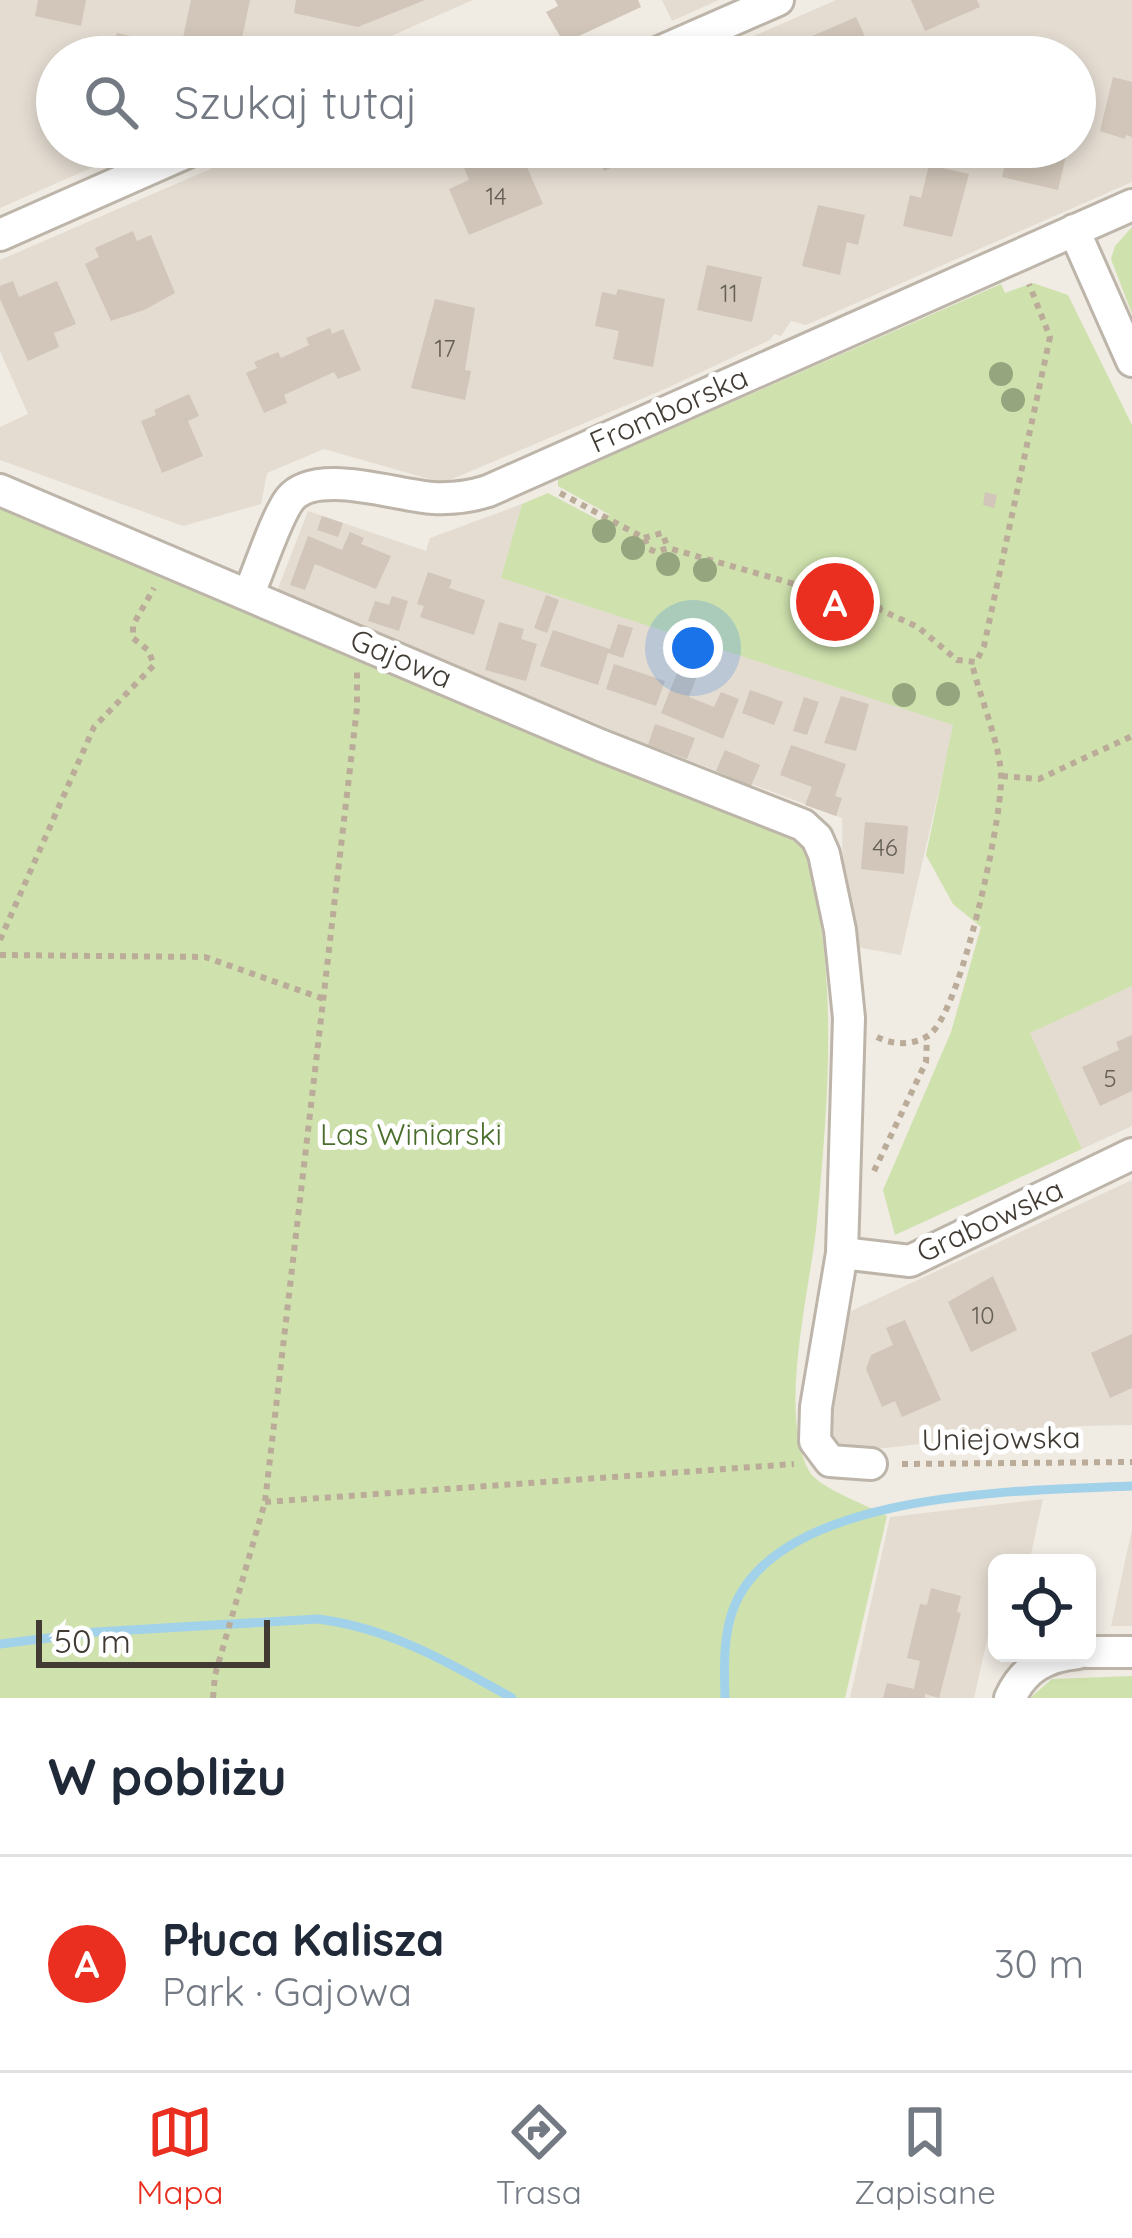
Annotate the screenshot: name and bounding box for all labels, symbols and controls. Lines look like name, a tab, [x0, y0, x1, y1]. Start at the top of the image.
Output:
search box	[36, 36, 1096, 168]
icon: search	[78, 69, 144, 135]
text: Szukaj tutaj	[174, 74, 418, 130]
house number: 14	[485, 181, 507, 211]
house number: 11	[720, 278, 738, 308]
house number: 17	[434, 333, 456, 363]
street label: Fromborska	[584, 357, 754, 461]
pin: A	[796, 557, 874, 647]
your location	[663, 618, 723, 678]
street label: Gajowa	[345, 620, 458, 696]
house number: 46	[872, 832, 898, 862]
house number: 5	[1103, 1063, 1117, 1093]
park label: Las Winiarski	[320, 1115, 502, 1153]
street label: Grabowska	[910, 1170, 1069, 1271]
house number: 10	[971, 1300, 995, 1330]
street label: Uniejowska	[921, 1418, 1081, 1458]
map controls	[988, 1554, 1096, 1662]
button: locate	[988, 1554, 1096, 1662]
scale bar	[36, 1614, 270, 1667]
text: 50 m	[54, 1620, 131, 1661]
text: W pobliżu	[48, 1744, 287, 1808]
text: Płuca Kalisza	[162, 1911, 444, 1967]
text: A	[75, 1939, 99, 1988]
text: 30 m	[994, 1939, 1084, 1988]
text: Park · Gajowa	[162, 1967, 412, 2016]
tab: Mapa	[136, 2099, 223, 2212]
tab: Trasa	[496, 2099, 582, 2212]
tab: Zapisane	[854, 2099, 996, 2212]

